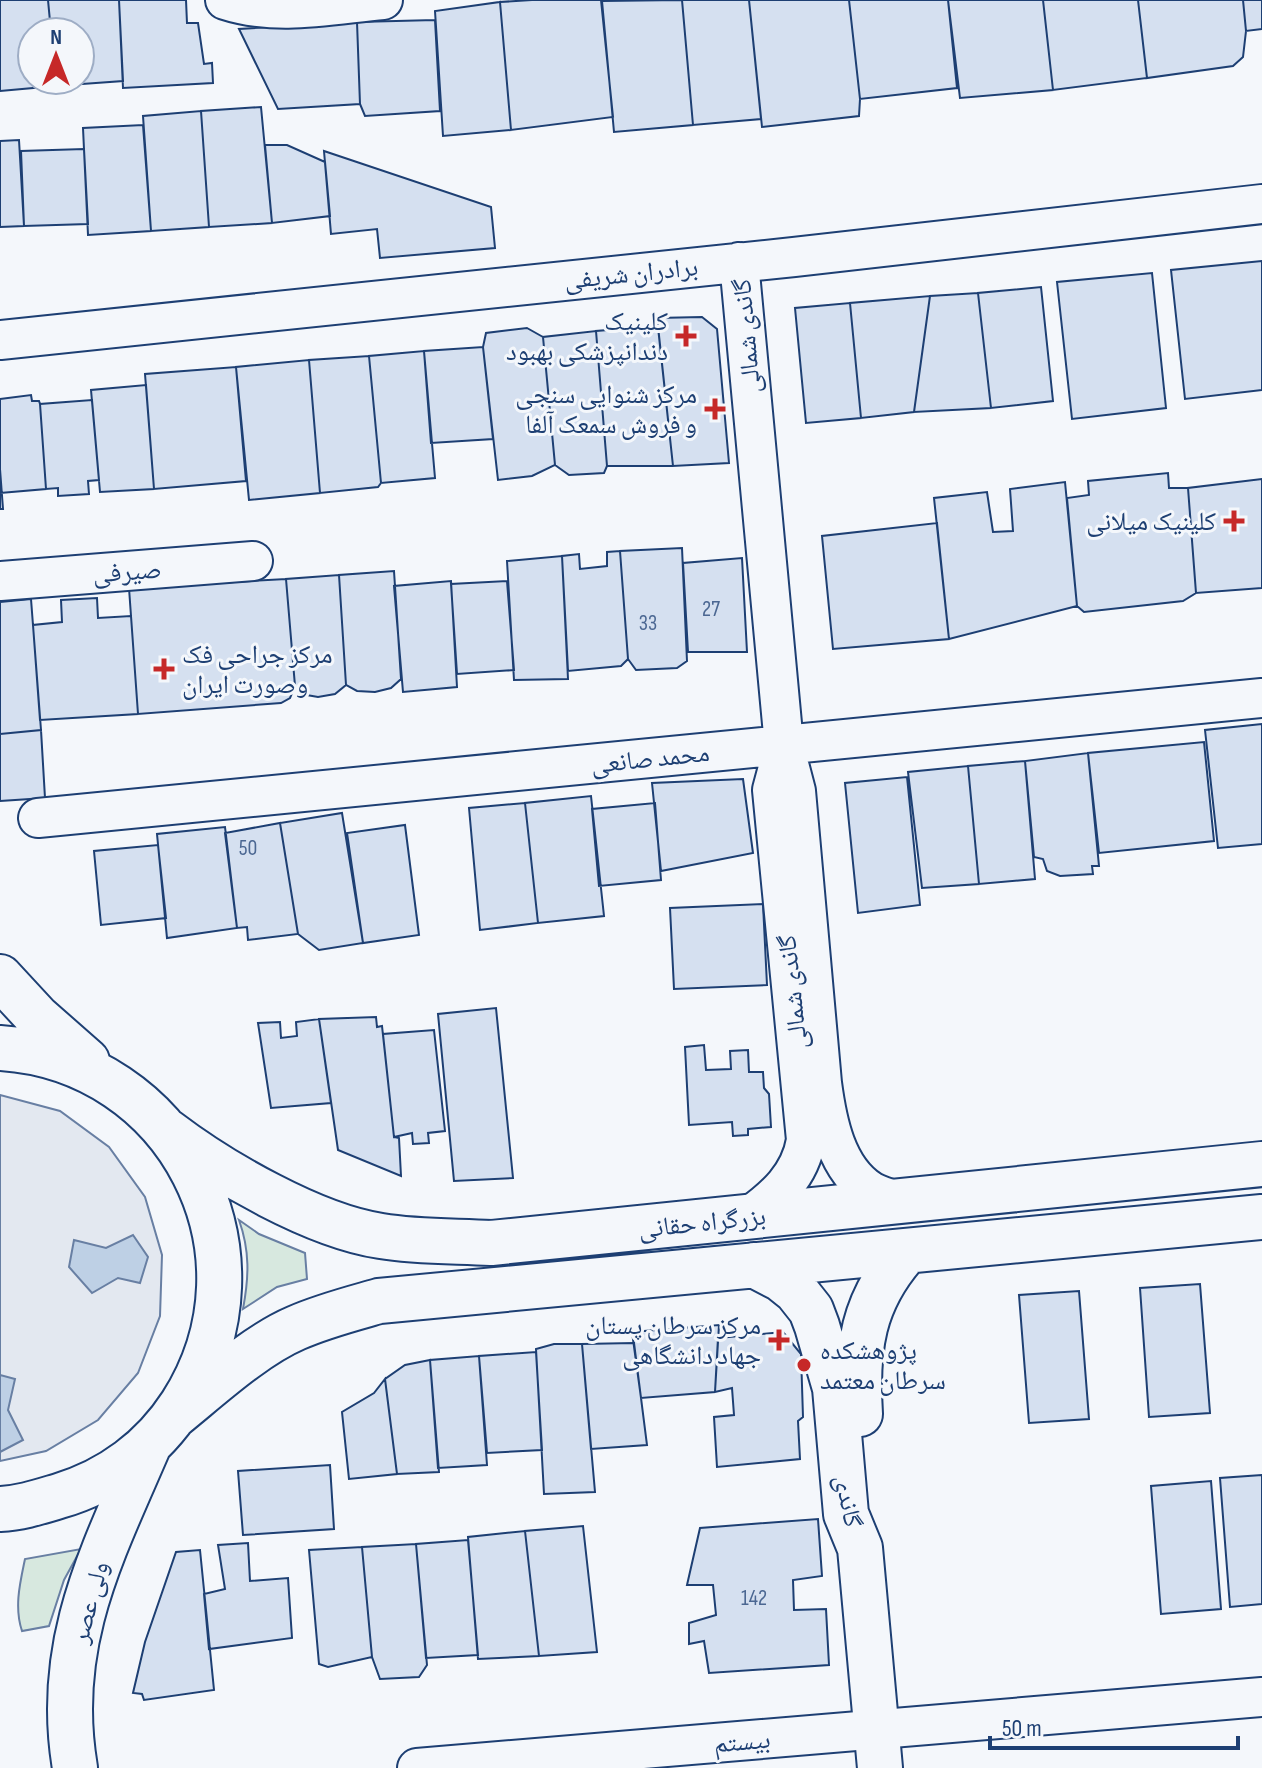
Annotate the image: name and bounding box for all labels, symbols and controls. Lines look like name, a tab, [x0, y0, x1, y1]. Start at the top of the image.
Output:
north arrow	[16, 16, 96, 96]
text: N	[50, 24, 62, 51]
street label: برادران شریفی	[563, 252, 700, 297]
street label: گاندی شمالی	[727, 277, 768, 394]
place label: کلینیک دندانپزشکی بهبود	[506, 307, 668, 368]
marker: کلینیک دندانپزشکی بهبود	[675, 325, 697, 347]
place label: مرکز شنوایی سنجی و فروش سمعک آلفا	[515, 380, 697, 441]
marker: مرکز شنوایی سنجی و فروش سمعک آلفا	[704, 398, 726, 420]
place label: کلینیک میلانی	[1086, 507, 1216, 538]
marker: کلینیک میلانی	[1223, 510, 1245, 532]
street label: صیرفی	[92, 555, 163, 590]
house number: 27	[702, 596, 720, 623]
house number: 33	[639, 610, 657, 637]
place label: مرکز جراحی فک وصورت ایران	[182, 640, 333, 701]
marker: مرکز جراحی فک وصورت ایران	[153, 658, 175, 680]
street label: محمد صانعی	[589, 738, 711, 781]
house number: 50	[239, 835, 257, 862]
street label: گاندی شمالی	[772, 933, 815, 1051]
street label: بزرگراه حقانی	[637, 1201, 767, 1246]
place label: مرکز سرطان پستان جهاد دانشگاهی	[585, 1311, 761, 1372]
marker: مرکز سرطان پستان جهاد دانشگاهی	[768, 1329, 790, 1351]
place label: پژوهشکده سرطان معتمد	[820, 1336, 946, 1397]
marker: پژوهشکده سرطان معتمد	[795, 1356, 813, 1374]
street label: گاندی	[827, 1472, 868, 1530]
street label: ولی عصر	[64, 1558, 116, 1648]
house number: 142	[741, 1585, 767, 1612]
scale bar	[990, 1700, 1238, 1750]
text: 50 m	[1002, 1714, 1042, 1743]
street label: بیستم	[712, 1725, 772, 1760]

